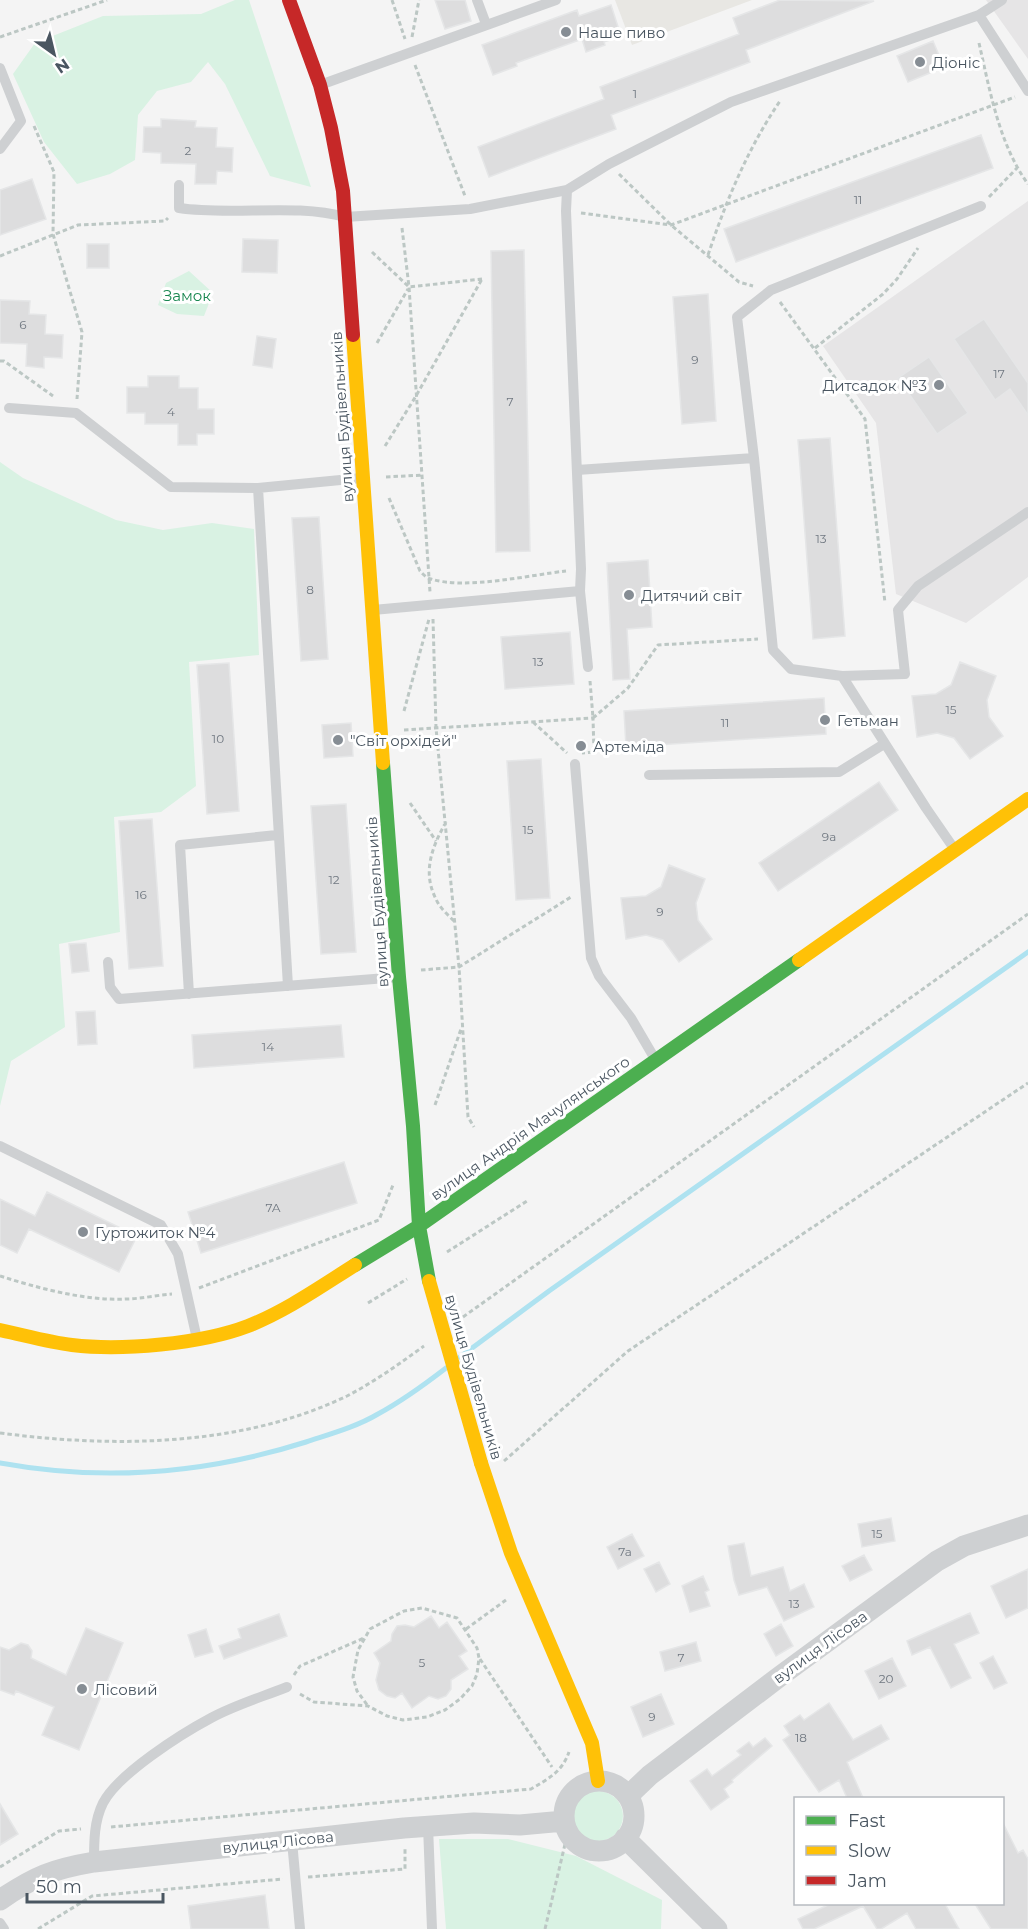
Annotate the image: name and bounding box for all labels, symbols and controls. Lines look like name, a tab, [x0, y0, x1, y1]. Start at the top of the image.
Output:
place label: Наше пиво	[578, 23, 665, 42]
north arrow	[24, 24, 84, 84]
marker: Наше пиво	[559, 25, 573, 39]
place label: Діоніс	[932, 53, 980, 72]
text: N	[51, 55, 73, 78]
marker: Діоніс	[913, 55, 927, 69]
house number: 1	[633, 86, 637, 101]
house number: 2	[185, 143, 192, 158]
house number: 11	[854, 192, 862, 207]
park label: Замок	[163, 286, 211, 305]
house number: 6	[19, 317, 27, 332]
street label: вулиця Будівельників	[327, 331, 357, 503]
house number: 9	[691, 352, 699, 367]
house number: 17	[993, 366, 1005, 381]
place label: Дитсадок №3	[822, 376, 927, 395]
marker: Дитсадок №3	[932, 378, 946, 392]
house number: 7	[506, 394, 514, 409]
house number: 4	[167, 404, 175, 419]
house number: 13	[815, 531, 827, 546]
house number: 8	[306, 582, 314, 597]
place label: Дитячий світ	[641, 586, 742, 605]
marker: Дитячий світ	[622, 588, 636, 602]
house number: 13	[532, 654, 544, 669]
house number: 15	[945, 702, 957, 717]
place label: Гетьман	[837, 711, 899, 730]
marker: Гетьман	[818, 713, 832, 727]
house number: 11	[721, 715, 729, 730]
house number: 10	[212, 731, 224, 746]
place label: "Світ орхідей"	[350, 731, 457, 750]
marker: "Світ орхідей"	[331, 733, 345, 747]
place label: Артеміда	[593, 737, 665, 756]
marker: Артеміда	[574, 739, 588, 753]
street label: вулиця Будівельників	[362, 816, 392, 988]
house number: 15	[522, 822, 534, 837]
house number: 9а	[822, 829, 836, 844]
house number: 12	[328, 872, 340, 887]
house number: 16	[135, 887, 147, 902]
house number: 9	[656, 904, 664, 919]
house number: 14	[262, 1039, 274, 1054]
street label: вулиця Андрія Мачулянського	[427, 1052, 633, 1204]
house number: 7А	[265, 1200, 281, 1215]
place label: Гуртожиток №4	[95, 1223, 216, 1242]
marker: Гуртожиток №4	[76, 1225, 90, 1239]
street label: вулиця Будівельників	[441, 1292, 507, 1462]
house number: 15	[871, 1526, 883, 1541]
house number: 7а	[618, 1544, 632, 1559]
house number: 13	[788, 1596, 800, 1611]
street label: вулиця Лісова	[769, 1606, 871, 1688]
house number: 7	[677, 1650, 685, 1665]
house number: 5	[419, 1655, 426, 1670]
house number: 20	[879, 1671, 893, 1686]
place label: Лісовий	[94, 1680, 157, 1699]
marker: Лісовий	[75, 1682, 89, 1696]
house number: 9	[648, 1709, 656, 1724]
house number: 18	[795, 1730, 807, 1745]
legend	[794, 1797, 1004, 1905]
text: Fast	[848, 1810, 886, 1832]
street label: вулиця Лісова	[221, 1827, 335, 1857]
text: Slow	[848, 1840, 891, 1862]
scale bar	[27, 1866, 164, 1904]
text: Jam	[847, 1870, 887, 1892]
text: 50 m	[36, 1876, 82, 1898]

